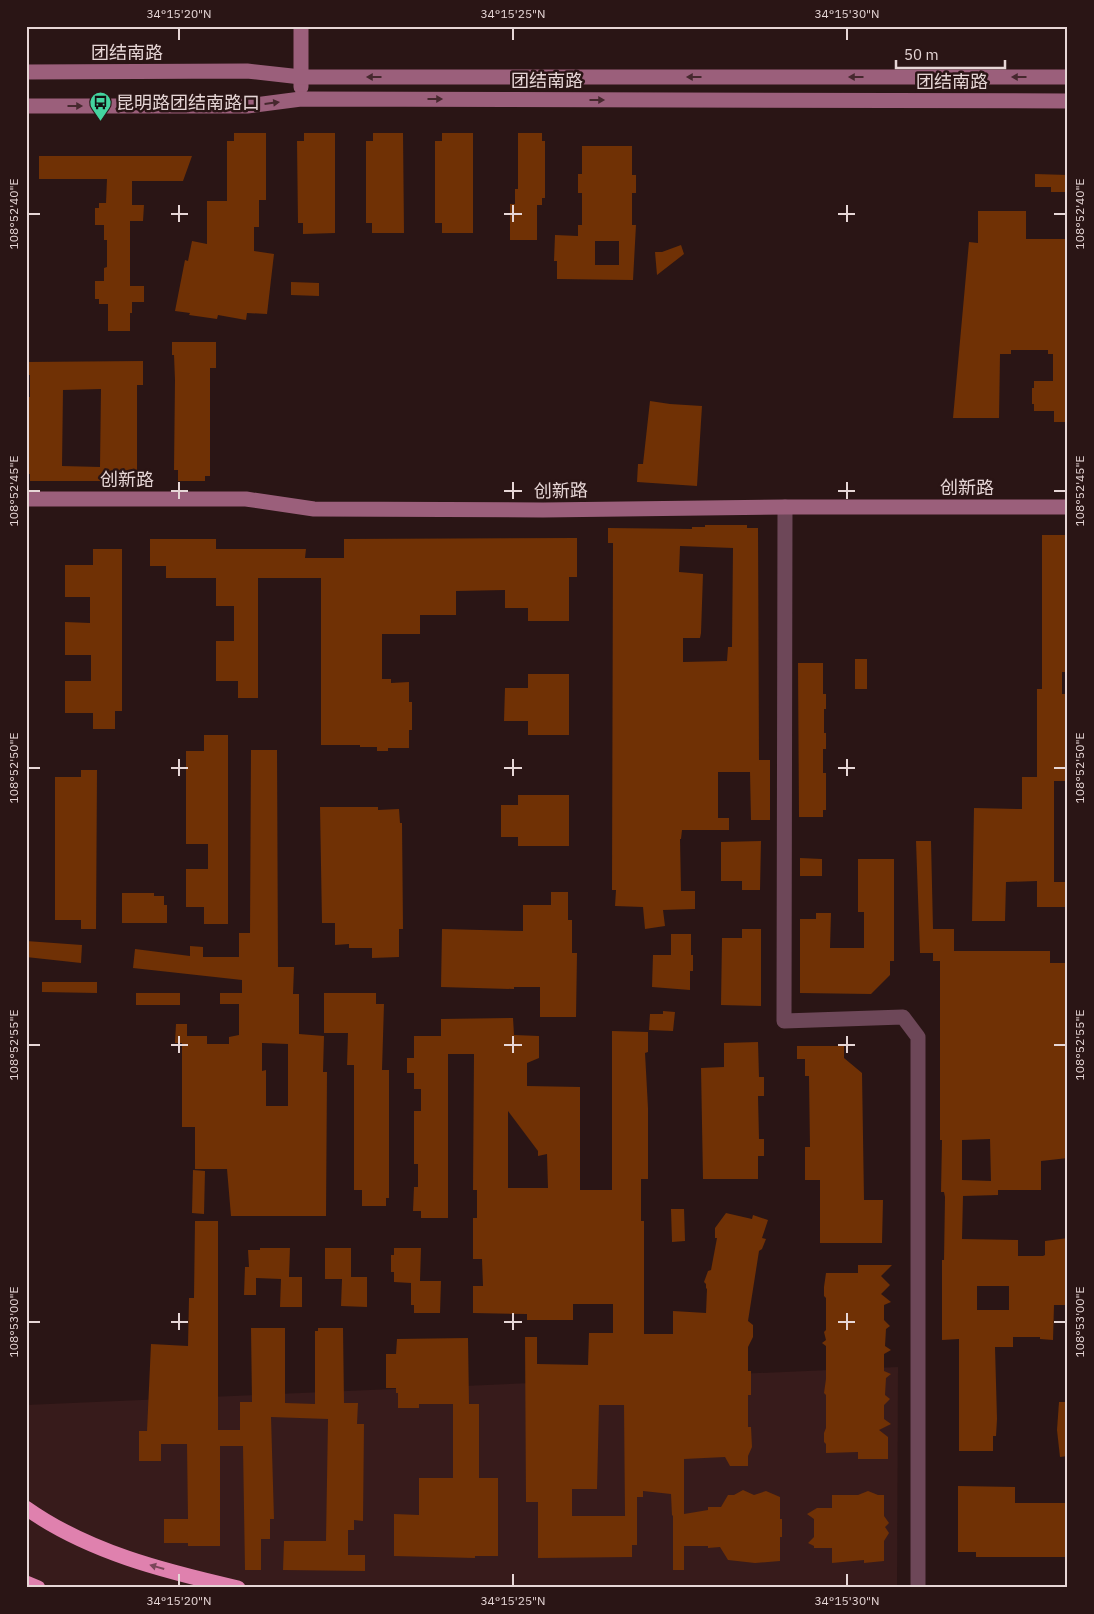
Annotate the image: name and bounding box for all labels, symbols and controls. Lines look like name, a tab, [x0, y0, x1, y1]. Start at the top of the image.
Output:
text: 34°15'20"N	[146, 6, 212, 21]
text: 34°15'25"N	[480, 6, 546, 21]
text: 34°15'30"N	[814, 6, 880, 21]
scale bar	[896, 38, 1005, 70]
street label: 团结南路	[91, 41, 163, 64]
text: 50 m	[904, 45, 939, 64]
street label: 团结南路	[511, 69, 583, 92]
street label: 团结南路	[916, 70, 988, 93]
one-way arrow	[366, 73, 382, 81]
one-way arrow	[686, 73, 702, 81]
one-way arrow	[848, 73, 864, 81]
one-way arrow	[1011, 73, 1027, 81]
bus stop icon: 昆明路团结南路口	[88, 91, 112, 122]
place label: 昆明路团结南路口	[116, 91, 260, 114]
one-way arrow	[427, 95, 443, 103]
one-way arrow	[589, 96, 605, 104]
one-way arrow	[265, 98, 281, 106]
one-way arrow	[67, 102, 83, 110]
text: 108°52'40"E	[6, 179, 21, 249]
text: 108°52'40"E	[1072, 179, 1087, 249]
text: 108°52'45"E	[6, 456, 21, 526]
text: 108°52'45"E	[1072, 456, 1087, 526]
street label: 创新路	[100, 468, 154, 491]
street label: 创新路	[940, 476, 994, 499]
street label: 创新路	[534, 479, 588, 502]
text: 108°52'50"E	[6, 733, 21, 803]
text: 108°52'50"E	[1072, 733, 1087, 803]
text: 108°52'55"E	[6, 1010, 21, 1080]
text: 108°52'55"E	[1072, 1010, 1087, 1080]
text: 108°53'00"E	[6, 1287, 21, 1357]
text: 108°53'00"E	[1072, 1287, 1087, 1357]
one-way arrow	[149, 1562, 164, 1570]
text: 34°15'20"N	[146, 1593, 212, 1608]
text: 34°15'25"N	[480, 1593, 546, 1608]
text: 34°15'30"N	[814, 1593, 880, 1608]

